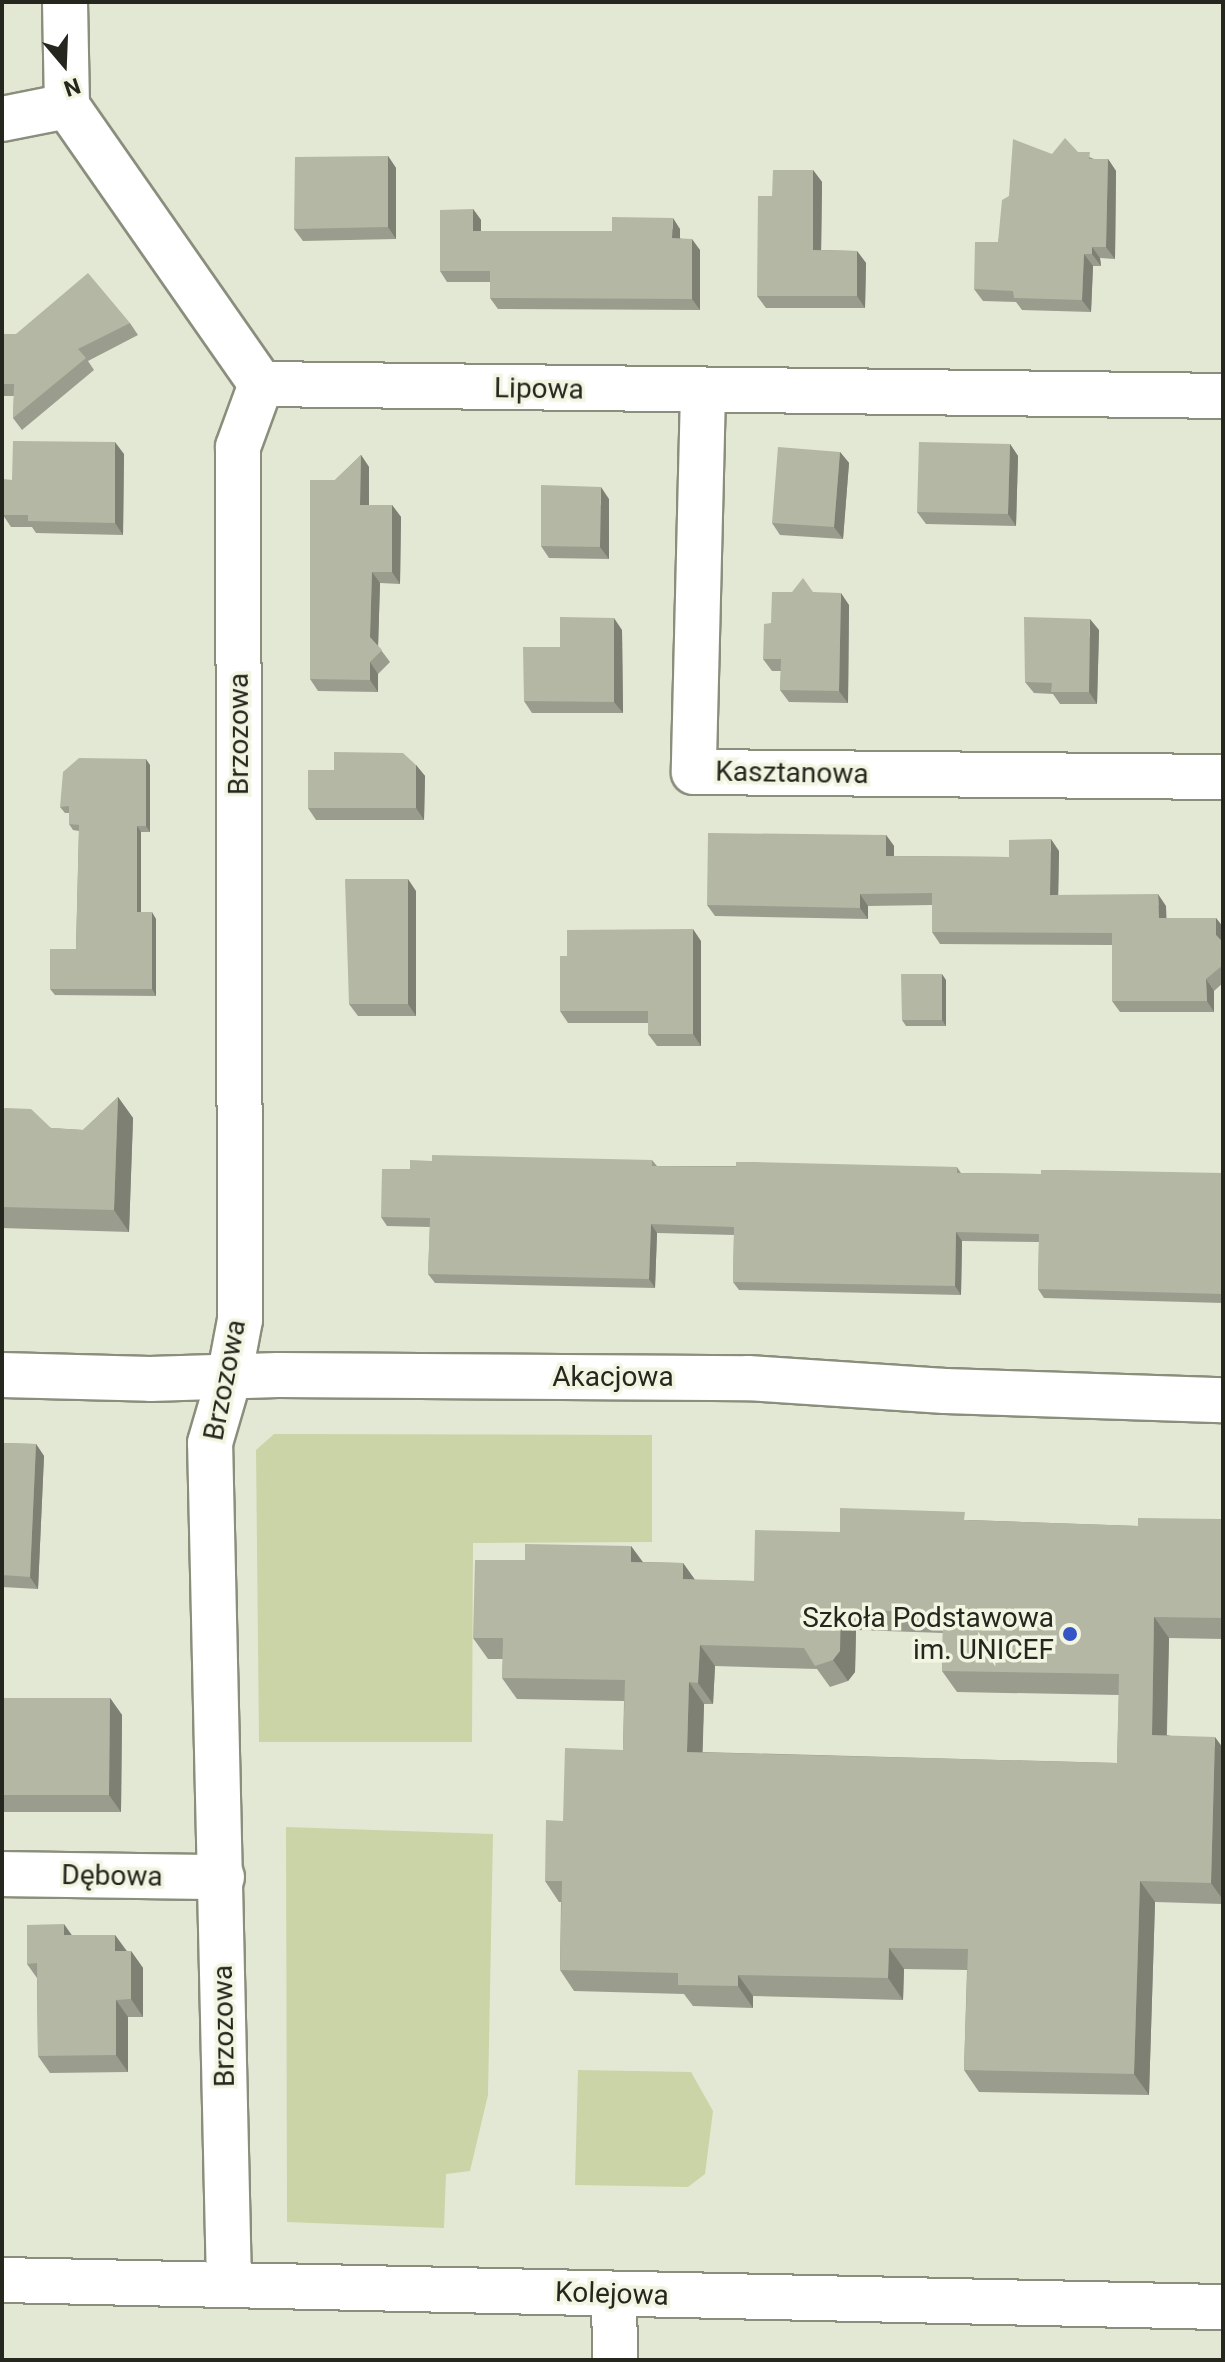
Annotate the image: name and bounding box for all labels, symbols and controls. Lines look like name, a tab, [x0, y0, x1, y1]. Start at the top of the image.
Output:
north arrow	[24, 24, 104, 104]
text: N	[61, 73, 83, 102]
street label: Lipowa	[494, 371, 584, 407]
street label: Brzozowa	[222, 673, 256, 795]
street label: Kasztanowa	[715, 755, 869, 791]
street label: Brzozowa	[197, 1317, 253, 1443]
street label: Akacjowa	[552, 1360, 674, 1394]
place label: Szkoła Podstawowa im. UNICEF	[802, 1601, 1054, 1667]
marker: Szkoła Podstawowa im. UNICEF	[1061, 1625, 1079, 1643]
street label: Dębowa	[61, 1858, 163, 1894]
street label: Brzozowa	[206, 1965, 242, 2087]
street label: Kolejowa	[555, 2275, 669, 2313]

